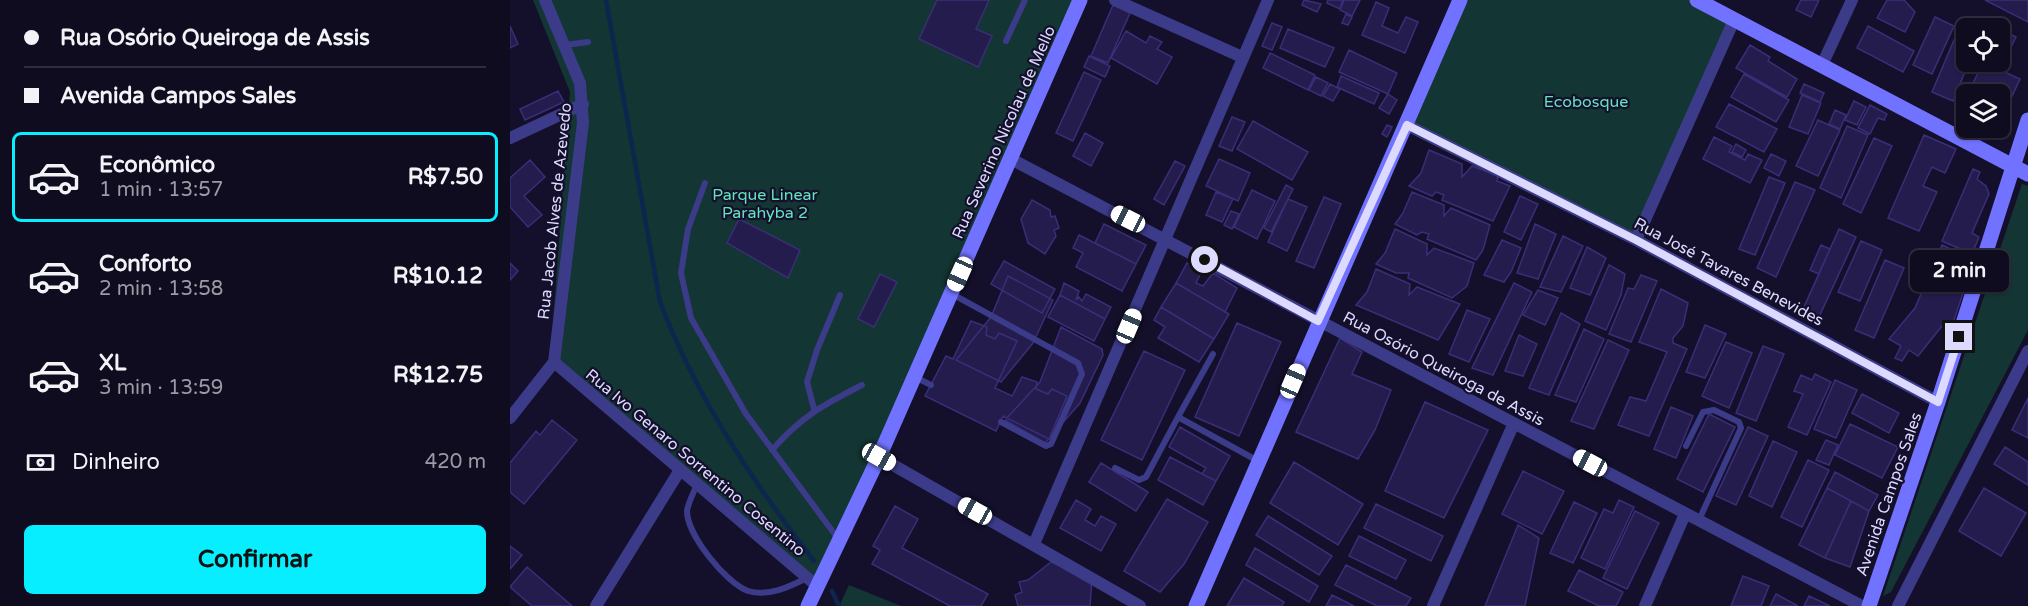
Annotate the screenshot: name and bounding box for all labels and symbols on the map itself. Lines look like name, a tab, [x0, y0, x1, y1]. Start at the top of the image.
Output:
street label: Rua Severino Nicolau de Mello	[948, 23, 1060, 242]
park label: Ecobosque	[1544, 92, 1628, 112]
street label: Rua Jacob Alves de Azevedo	[534, 102, 576, 320]
park label: Parque Linear Parahyba 2	[712, 185, 819, 223]
car	[1108, 203, 1148, 235]
street label: Rua José Tavares Benevides	[1630, 213, 1827, 330]
route start	[1191, 246, 1218, 273]
callout: 2 min	[1910, 250, 2008, 292]
car	[944, 254, 976, 294]
car	[1114, 306, 1144, 346]
street label: Rua Osório Queiroga de Assis	[1339, 307, 1548, 431]
route end	[1945, 323, 1972, 350]
car	[1278, 361, 1308, 401]
street label: Rua Ivo Genaro Sorrentino Cosentino	[581, 365, 809, 561]
street label: Avenida Campos Sales	[1852, 410, 1926, 579]
car	[859, 440, 899, 474]
car	[1570, 447, 1610, 479]
car	[955, 494, 995, 528]

